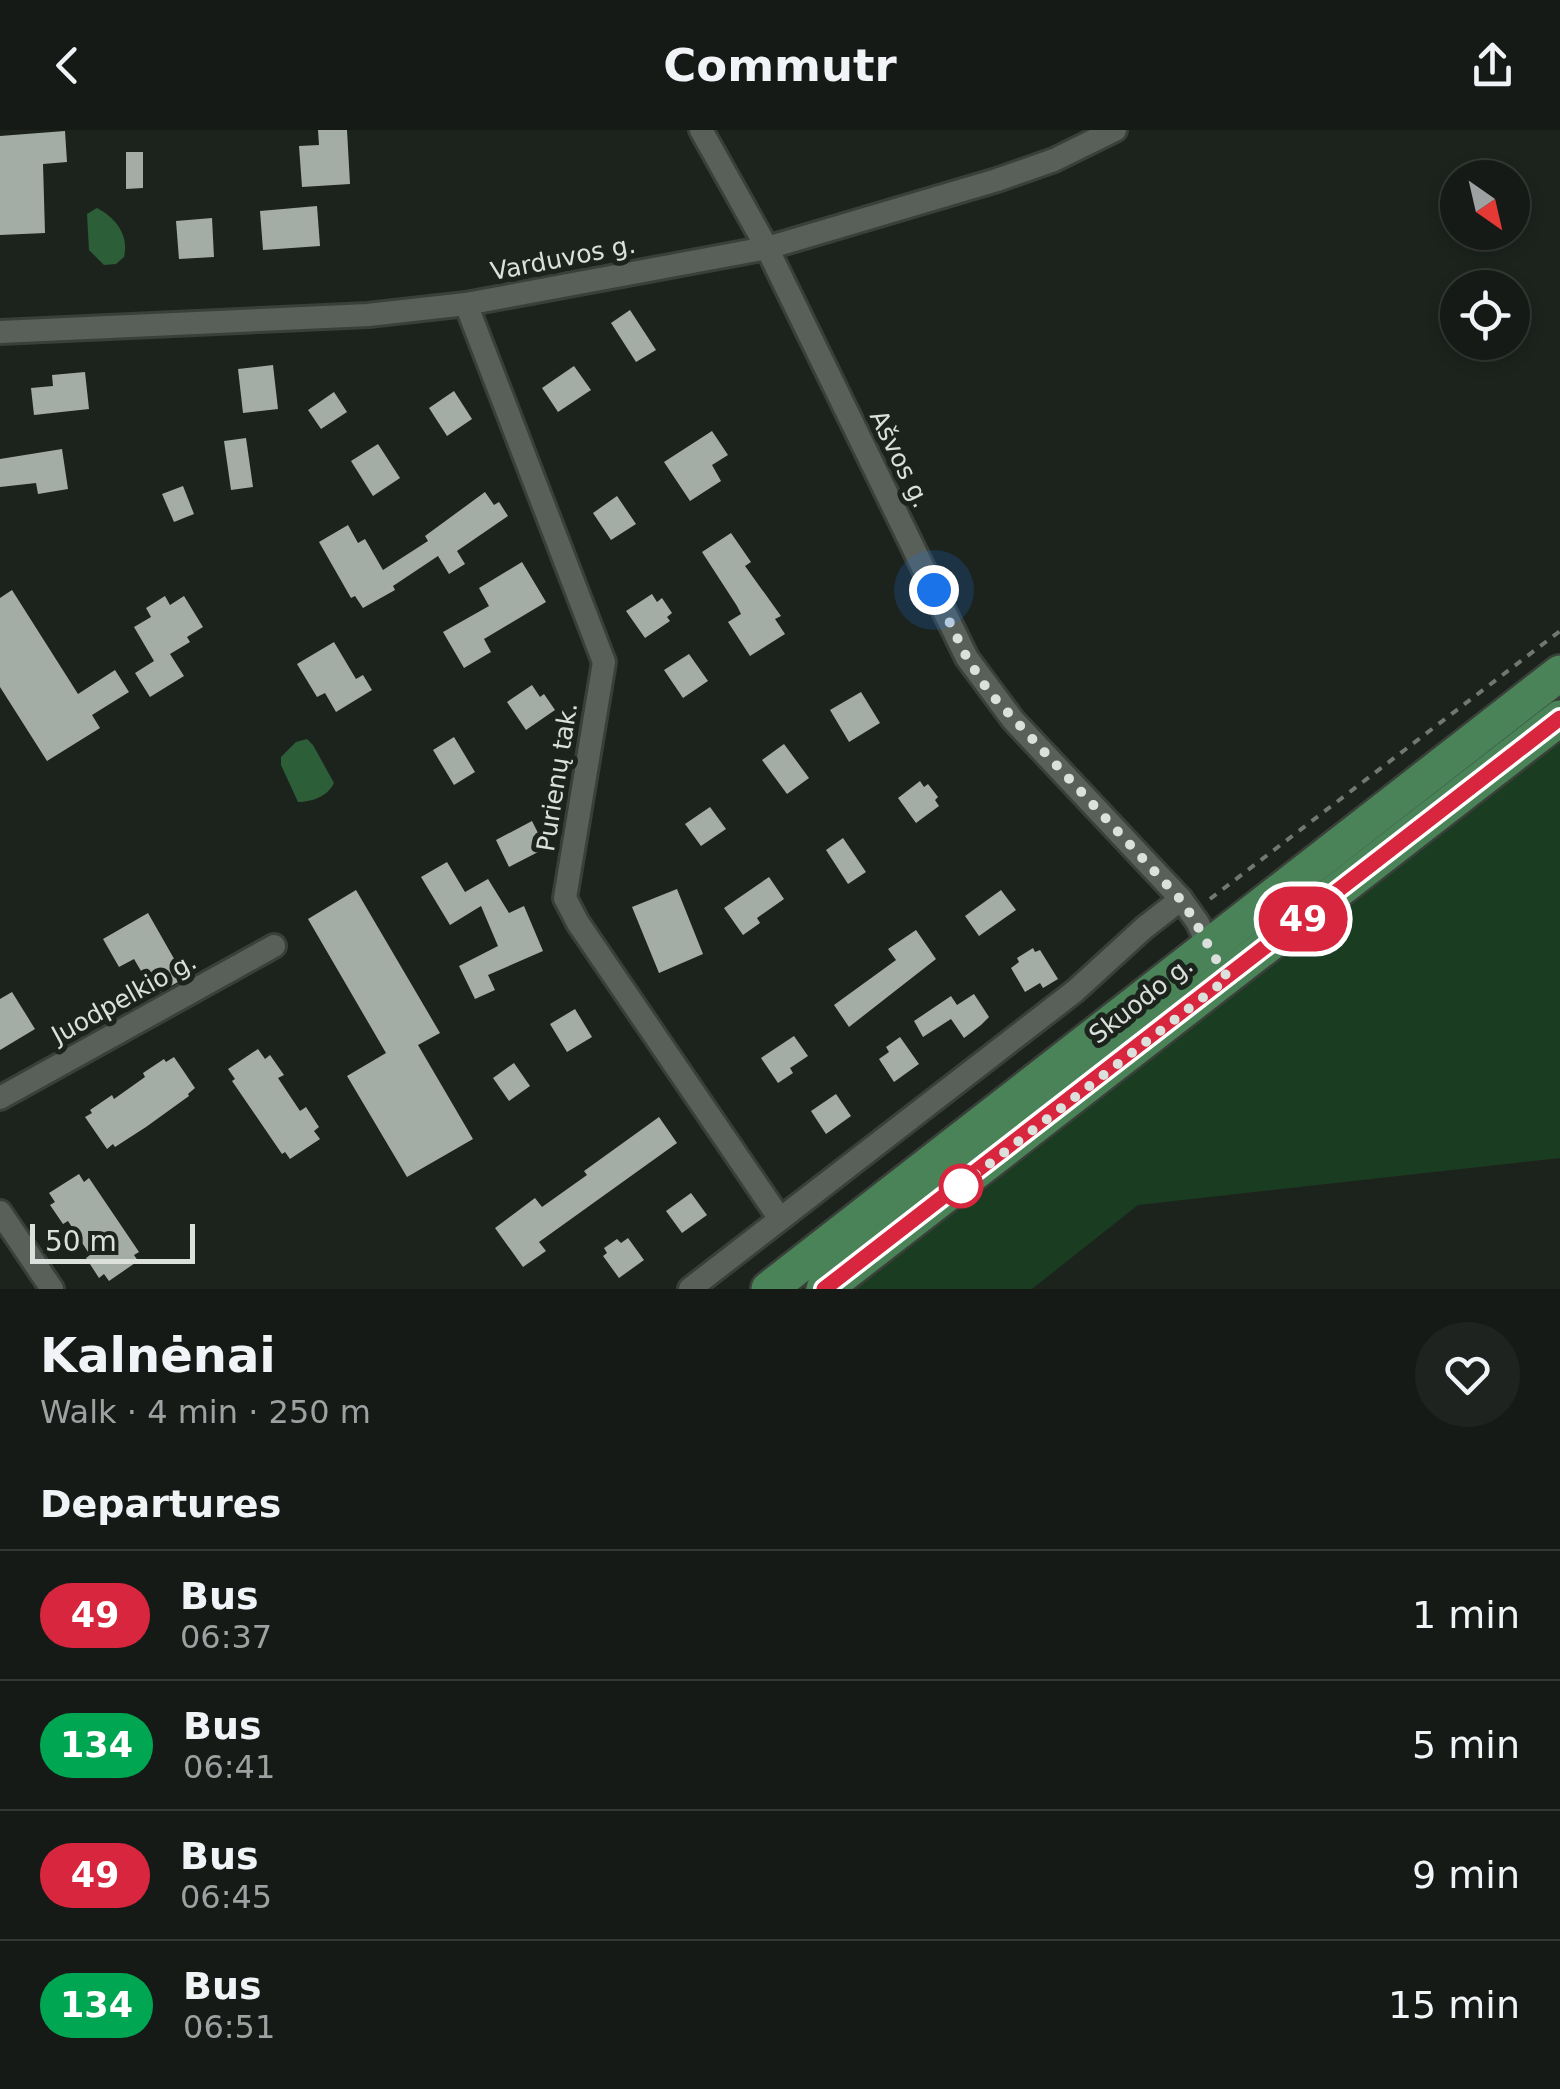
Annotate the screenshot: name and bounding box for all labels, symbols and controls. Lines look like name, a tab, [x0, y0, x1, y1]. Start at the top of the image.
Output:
icon: back	[40, 38, 95, 93]
icon: share	[1465, 38, 1520, 93]
text: Commutr	[663, 39, 897, 92]
north arrow	[1440, 160, 1530, 250]
map controls	[1440, 160, 1530, 360]
street label: Varduvos g.	[488, 230, 638, 286]
button: locate	[1440, 270, 1530, 360]
street label: Ašvos g.	[864, 405, 936, 513]
your location	[909, 565, 959, 615]
street label: Purienų tak.	[531, 701, 583, 853]
line badge: 49	[1258, 886, 1348, 952]
text: 49	[1279, 899, 1327, 939]
street label: Juodpelkio g.	[45, 946, 201, 1051]
street label: Skuodo g.	[1083, 951, 1199, 1049]
unlabelled marker	[940, 1165, 982, 1207]
scale bar	[30, 1219, 195, 1264]
text: 50 m	[45, 1225, 117, 1258]
button: heart	[1415, 1322, 1520, 1427]
text: Kalnėnai	[40, 1327, 276, 1383]
text: Walk · 4 min · 250 m	[40, 1393, 371, 1431]
text: Departures	[40, 1482, 281, 1526]
text: Bus	[180, 1574, 259, 1618]
text: 1 min	[1412, 1593, 1520, 1637]
text: 49	[71, 1595, 119, 1635]
text: 06:37	[180, 1618, 272, 1656]
text: Bus	[183, 1704, 262, 1748]
text: 5 min	[1412, 1723, 1520, 1767]
text: 134	[60, 1725, 133, 1765]
text: 06:41	[183, 1748, 275, 1786]
text: Bus	[180, 1834, 259, 1878]
text: 9 min	[1412, 1853, 1520, 1897]
text: 49	[71, 1855, 119, 1895]
text: 06:45	[180, 1878, 272, 1916]
text: Bus	[183, 1964, 262, 2008]
text: 15 min	[1388, 1983, 1520, 2027]
text: 134	[60, 1985, 133, 2025]
text: 06:51	[183, 2008, 275, 2046]

